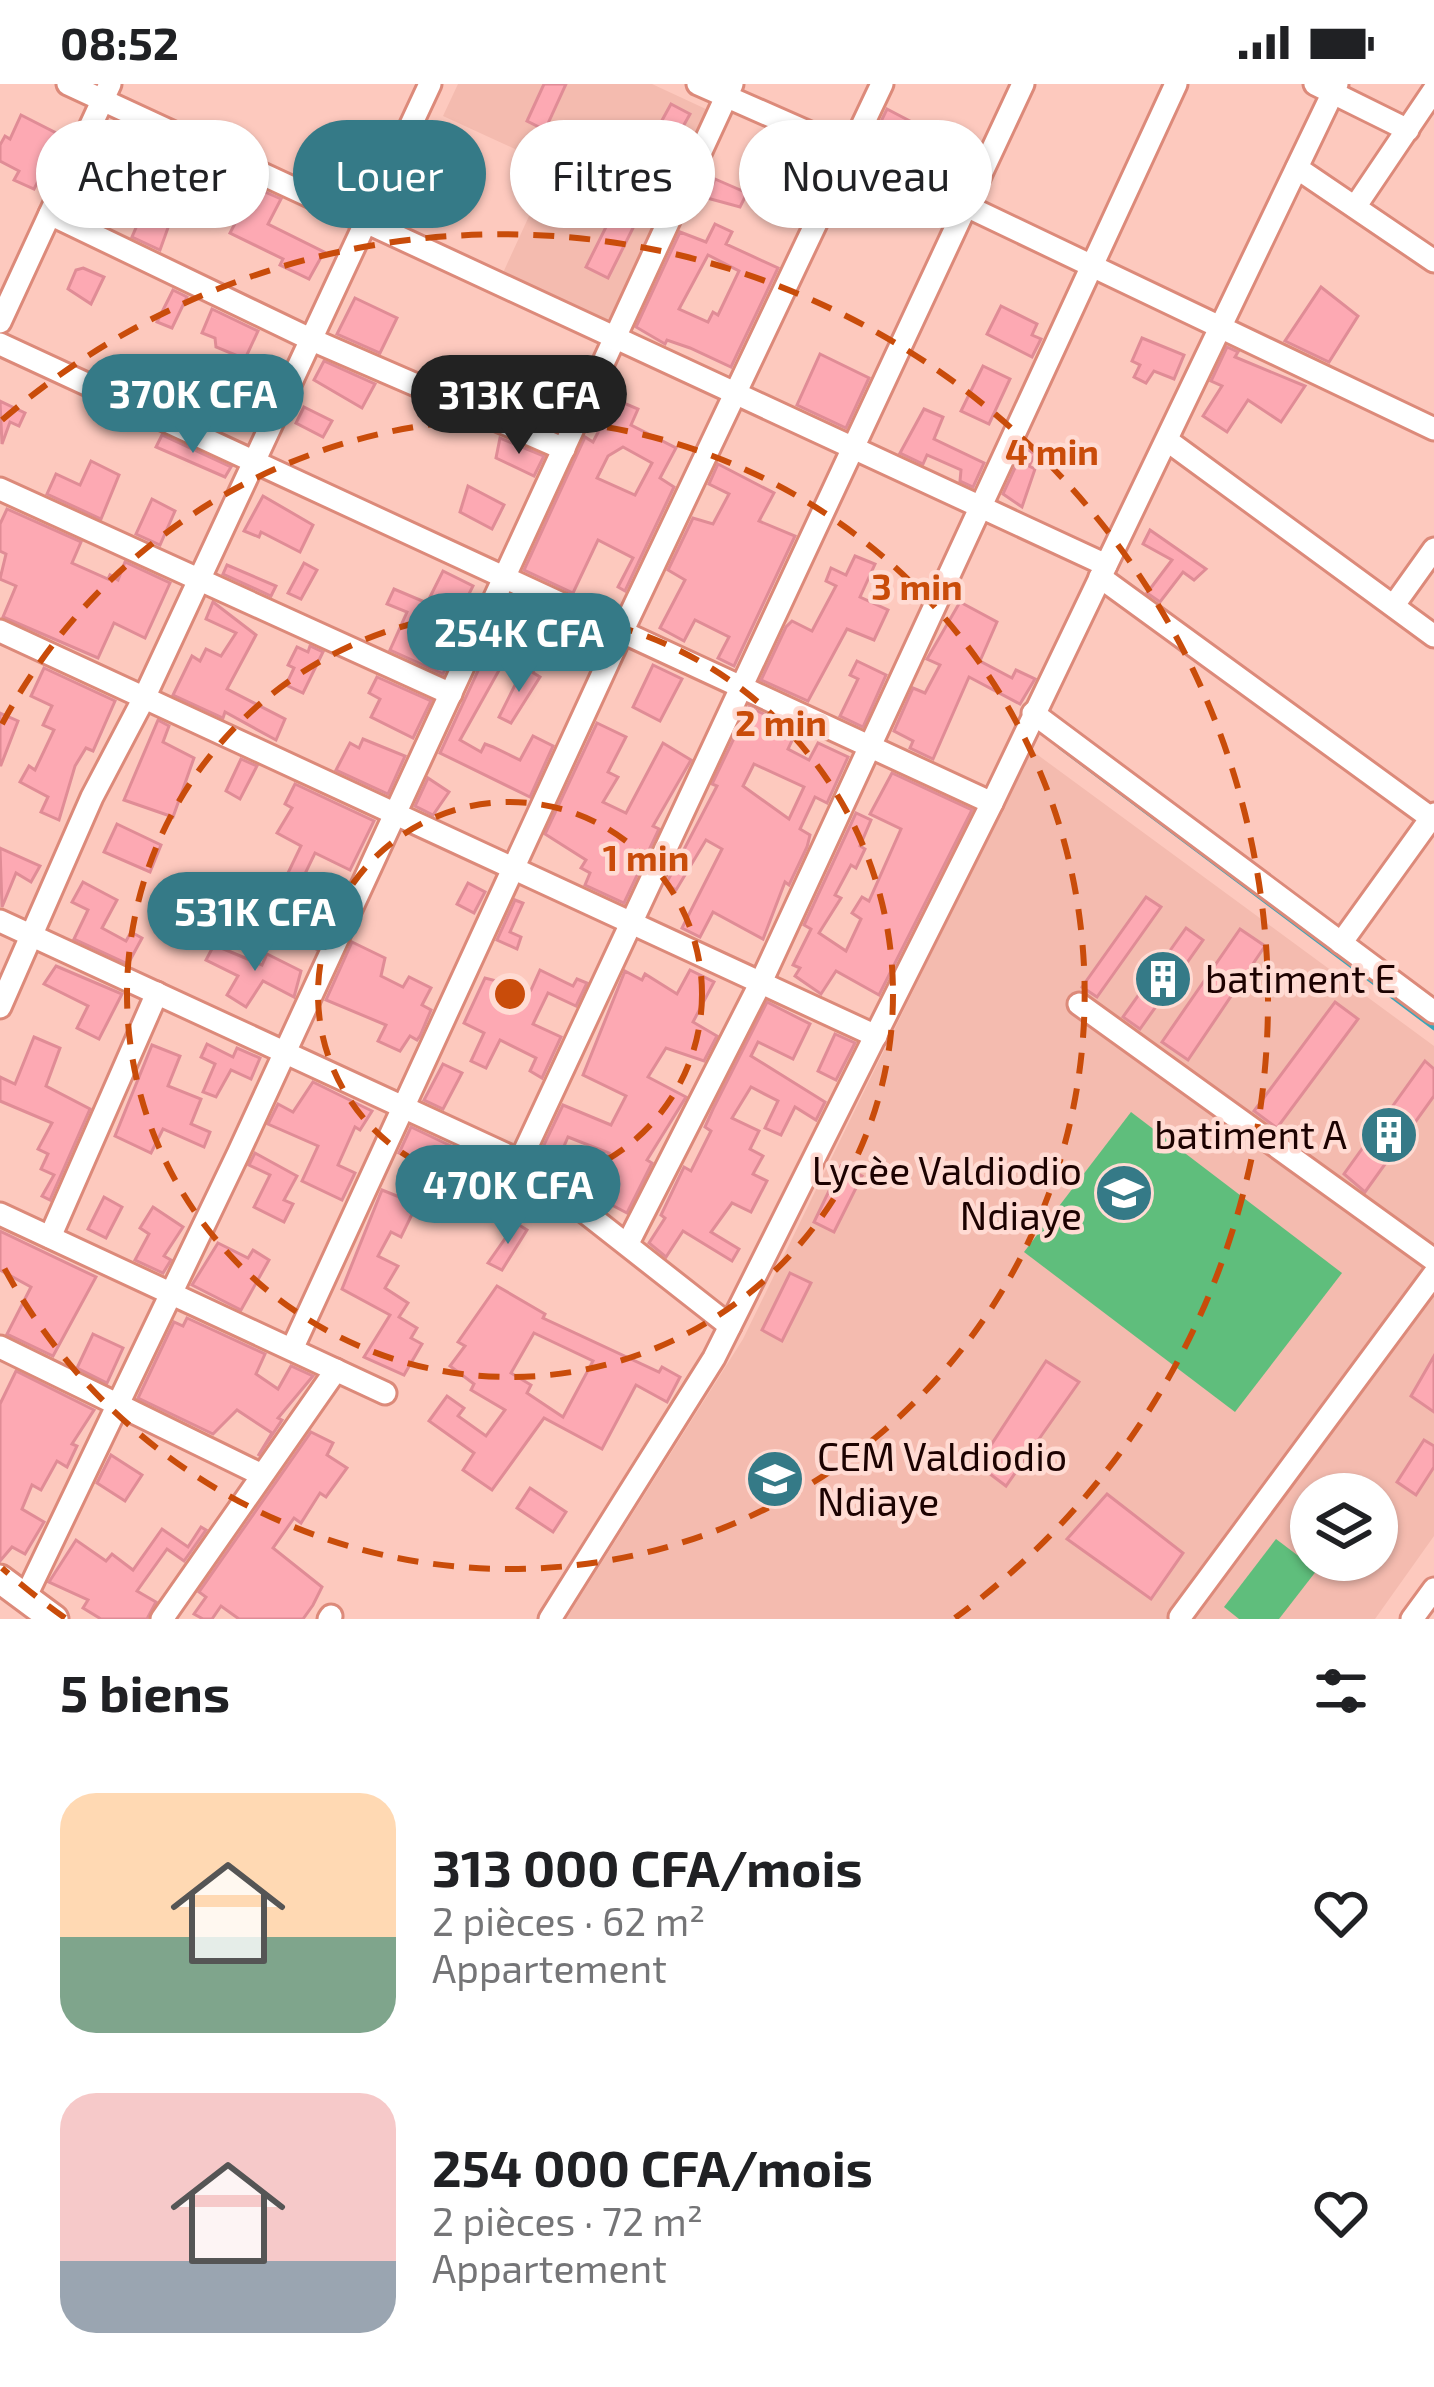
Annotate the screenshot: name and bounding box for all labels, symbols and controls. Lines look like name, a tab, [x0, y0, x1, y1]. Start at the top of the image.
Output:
text: 08:52	[60, 15, 179, 69]
chip: Acheter	[36, 120, 269, 228]
chip: Louer	[293, 120, 486, 228]
chip: Filtres	[510, 120, 715, 228]
chip: Nouveau	[739, 120, 992, 228]
pin: 370K CFA	[69, 354, 317, 456]
pin: 313K CFA	[395, 355, 643, 457]
text: 370K CFA	[109, 369, 277, 416]
text: 313K CFA	[438, 370, 600, 417]
text: 4 min	[1005, 429, 1099, 472]
text: 3 min	[871, 564, 963, 607]
pin: 254K CFA	[395, 593, 643, 695]
text: 254K CFA	[434, 608, 604, 655]
text: 2 min	[735, 700, 827, 743]
text: 1 min	[603, 835, 689, 878]
pin: 531K CFA	[131, 872, 379, 974]
text: 531K CFA	[174, 887, 336, 934]
building icon: batiment E	[1132, 948, 1194, 1010]
place label: batiment E	[1205, 954, 1396, 1001]
centre of rings	[489, 973, 531, 1015]
building icon: batiment A	[1358, 1104, 1420, 1166]
place label: batiment A	[1154, 1110, 1347, 1157]
pin: 470K CFA	[384, 1145, 632, 1247]
place label: Lycèe Valdiodio Ndiaye	[812, 1146, 1082, 1238]
text: 470K CFA	[422, 1160, 594, 1207]
school or university icon: Lycèe Valdiodio Ndiaye	[1093, 1162, 1155, 1224]
place label: CEM Valdiodio Ndiaye	[817, 1432, 1067, 1524]
school or university icon: CEM Valdiodio Ndiaye	[744, 1448, 806, 1510]
map controls	[1290, 1473, 1398, 1581]
button: layers	[1290, 1473, 1398, 1581]
icon: filters	[1308, 1658, 1374, 1724]
text: 5 biens	[60, 1661, 230, 1722]
text: 313 000 CFA/mois	[432, 1836, 863, 1897]
icon: home	[156, 1841, 300, 1985]
icon: heart	[1308, 1880, 1374, 1946]
text: 2 pièces · 62 m²	[432, 1897, 705, 1944]
text: Appartement	[432, 1944, 667, 1991]
text: 254 000 CFA/mois	[432, 2136, 873, 2197]
icon: home	[156, 2141, 300, 2285]
icon: heart	[1308, 2180, 1374, 2246]
text: 2 pièces · 72 m²	[432, 2197, 703, 2244]
text: Appartement	[432, 2244, 667, 2291]

